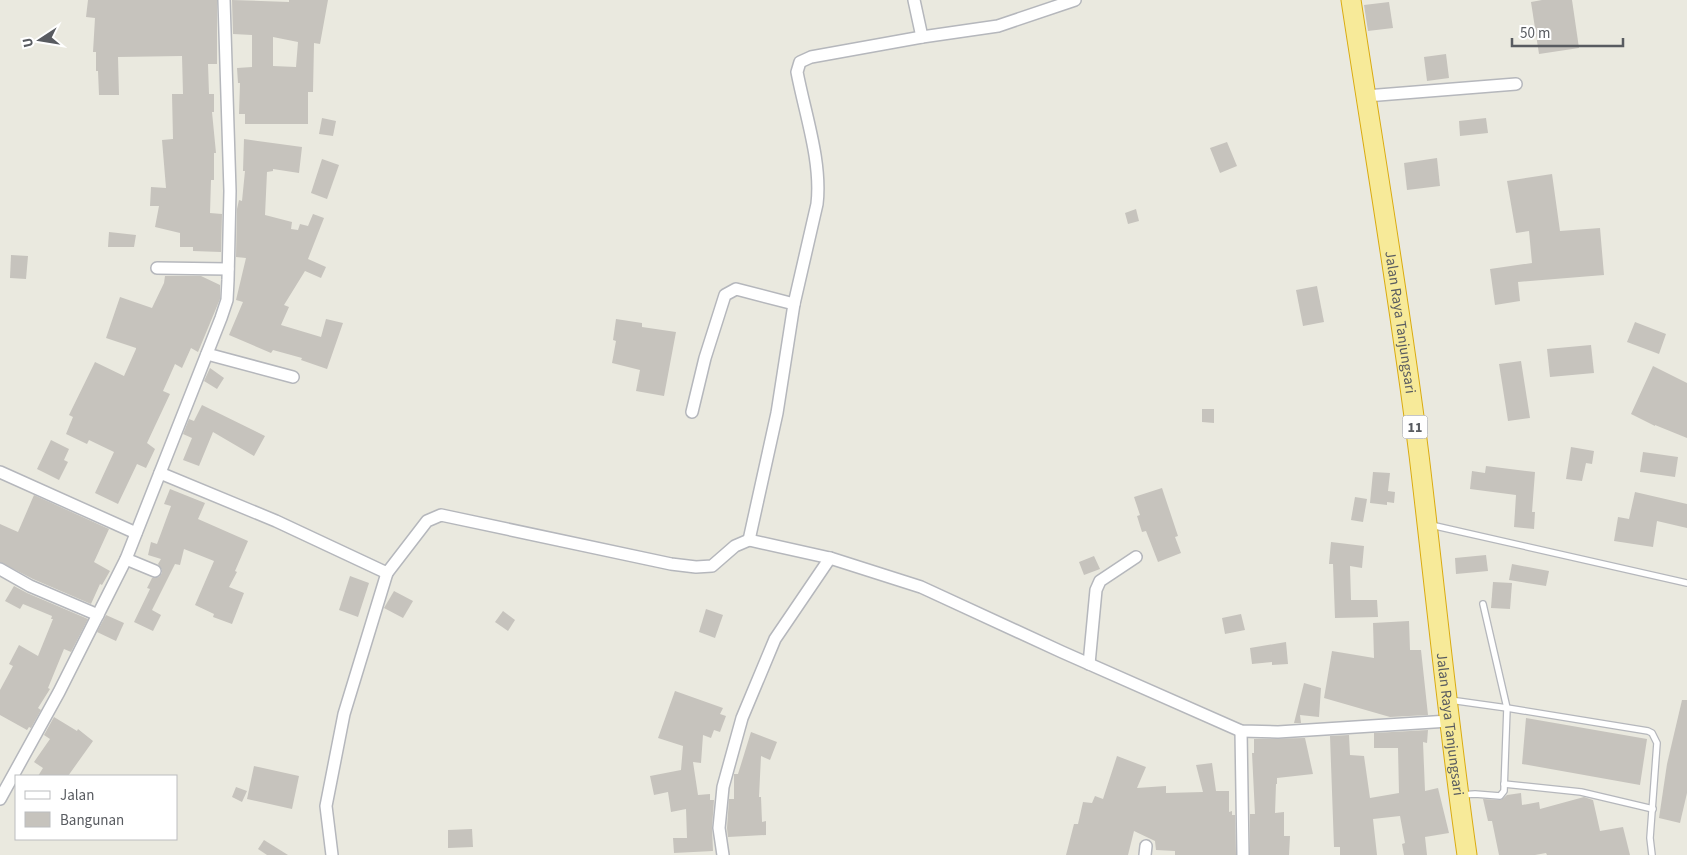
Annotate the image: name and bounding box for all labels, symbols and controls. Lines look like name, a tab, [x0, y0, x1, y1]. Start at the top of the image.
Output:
north arrow	[15, 15, 65, 65]
scale bar	[1512, 15, 1623, 47]
text: 50 m	[1520, 23, 1550, 44]
text: U	[18, 36, 39, 49]
street label: Jalan Raya Tanjungsari	[1379, 249, 1421, 395]
road number: 11	[1402, 416, 1428, 438]
street label: Jalan Raya Tanjungsari	[1431, 652, 1469, 797]
legend	[15, 775, 178, 840]
text: Jalan	[60, 785, 94, 806]
text: Bangunan	[60, 810, 124, 831]

